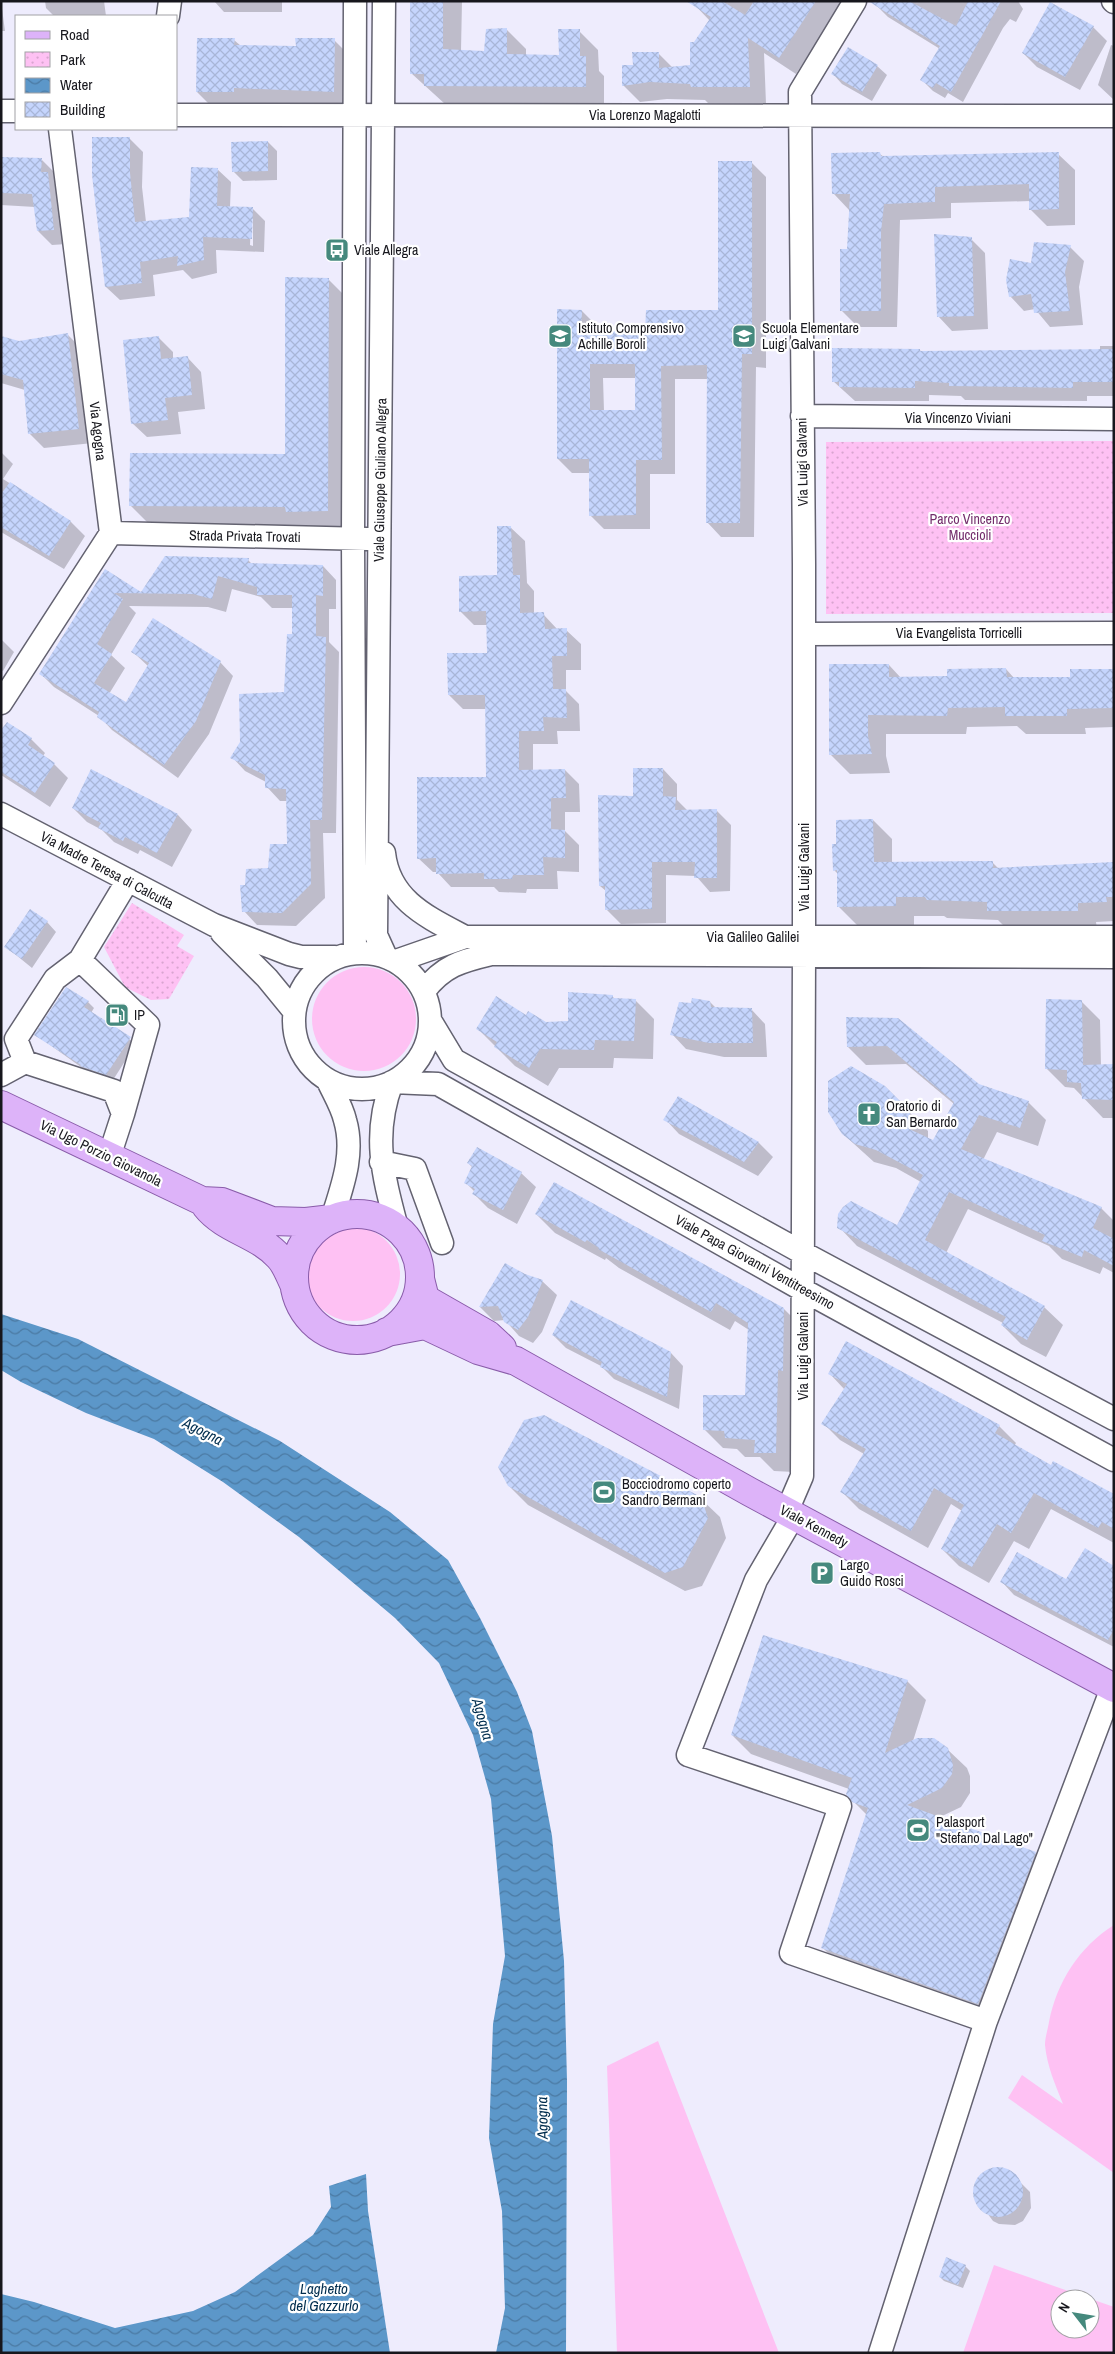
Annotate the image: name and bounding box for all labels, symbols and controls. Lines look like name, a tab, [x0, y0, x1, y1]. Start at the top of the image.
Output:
legend	[15, 15, 178, 130]
text: Road	[60, 24, 89, 45]
text: Park	[60, 49, 86, 70]
text: Water	[60, 74, 92, 95]
text: Building	[60, 99, 105, 120]
street label: Via Lorenzo Magalotti	[589, 106, 701, 124]
bus stop icon: Viale Allegra	[324, 237, 350, 263]
place label: Viale Allegra	[354, 241, 419, 259]
place label: Istituto Comprensivo Achille Boroli	[577, 319, 684, 353]
place label: Scuola Elementare Luigi Galvani	[762, 319, 859, 353]
school or university icon: Istituto Comprensivo Achille Boroli	[547, 323, 573, 349]
school or university icon: Scuola Elementare Luigi Galvani	[731, 323, 757, 349]
street label: Viale Giuseppe Giuliano Allegra	[370, 397, 390, 562]
street label: Via Agogna	[85, 401, 111, 462]
street label: Via Vincenzo Viviani	[905, 409, 1011, 427]
street label: Via Luigi Galvani	[792, 418, 812, 506]
park label: Parco Vincenzo Muccioli	[930, 510, 1010, 544]
street label: Strada Privata Trovati	[189, 526, 301, 546]
street label: Via Evangelista Torricelli	[896, 624, 1022, 642]
street label: Via Luigi Galvani	[795, 823, 813, 911]
street label: Via Madre Teresa di Calcutta	[37, 827, 177, 913]
street label: Via Galileo Galilei	[707, 928, 799, 946]
fuel station icon: IP	[104, 1002, 130, 1028]
place label: IP	[134, 1006, 145, 1024]
place label: Oratorio di San Bernardo	[886, 1097, 957, 1131]
church icon: Oratorio di San Bernardo	[856, 1101, 882, 1127]
street label: Via Ugo Porzio Giovanola	[37, 1116, 165, 1191]
street label: Viale Papa Giovanni Ventitreesimo	[672, 1211, 838, 1313]
street label: Via Luigi Galvani	[794, 1312, 812, 1400]
water label: Agogna	[178, 1412, 227, 1450]
place label: Bocciodromo coperto Sandro Bermani	[622, 1475, 731, 1509]
sports icon: Bocciodromo coperto Sandro Bermani	[591, 1479, 617, 1505]
street label: Viale Kennedy	[777, 1501, 851, 1552]
place label: Largo Guido Rosci	[840, 1556, 904, 1590]
parking icon: Largo Guido Rosci	[809, 1560, 835, 1586]
water label: Agogna	[467, 1695, 499, 1742]
place label: Palasport "Stefano Dal Lago"	[936, 1813, 1033, 1847]
sports icon: Palasport "Stefano Dal Lago"	[905, 1817, 931, 1843]
water label: Agogna	[531, 2096, 553, 2140]
water label: Laghetto del Gazzurlo	[289, 2278, 359, 2316]
north arrow	[1050, 2289, 1100, 2339]
text: N	[1054, 2299, 1074, 2315]

